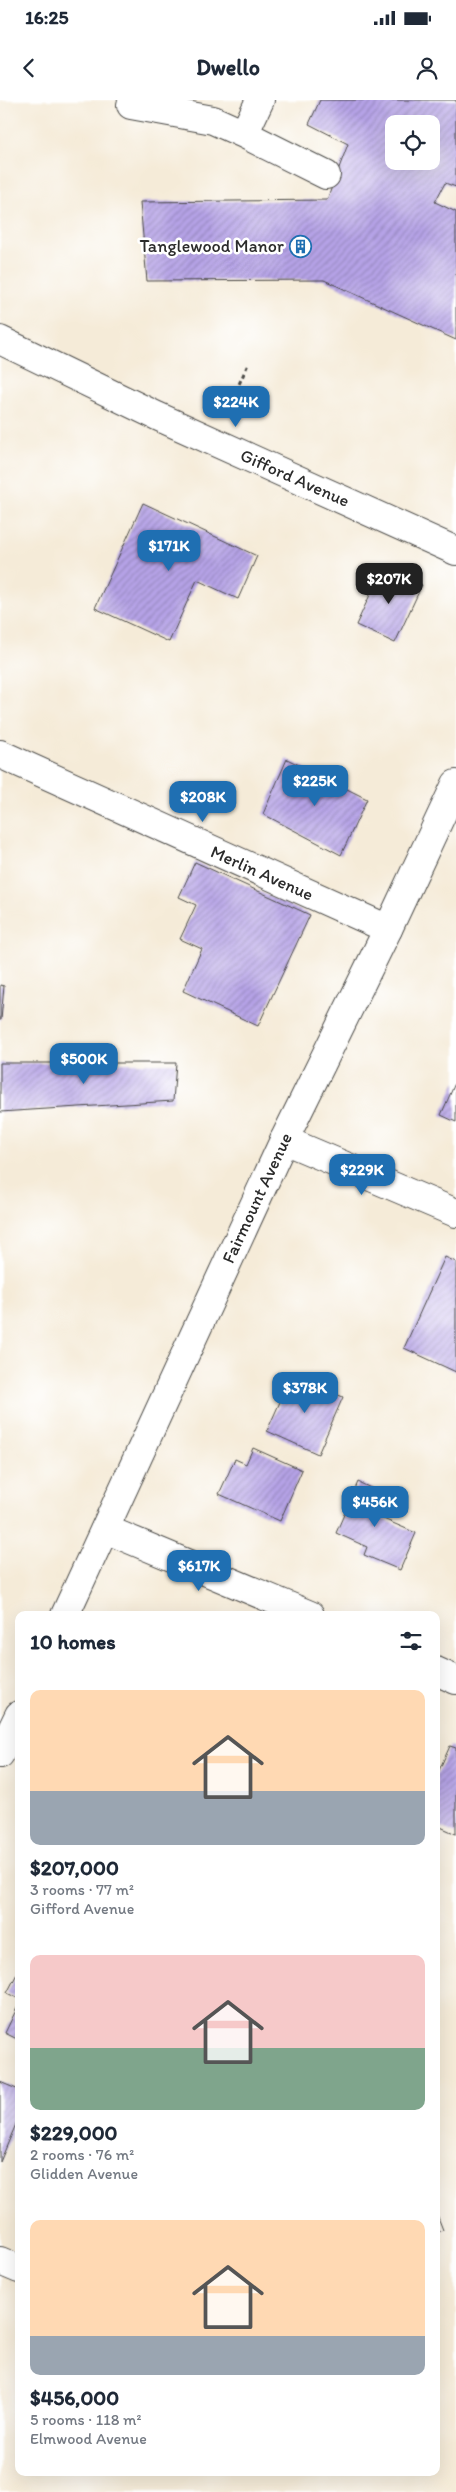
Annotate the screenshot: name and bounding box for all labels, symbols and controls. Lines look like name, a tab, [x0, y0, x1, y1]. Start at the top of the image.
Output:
text: 16:25	[25, 6, 69, 29]
icon: back	[15, 54, 43, 82]
text: Dwello	[196, 54, 260, 81]
icon: person	[413, 54, 441, 82]
map controls	[385, 115, 440, 170]
button: locate	[385, 115, 440, 170]
building icon: Tanglewood Manor	[288, 234, 312, 258]
place label: Tanglewood Manor	[140, 235, 285, 257]
pin: $224K	[201, 386, 271, 428]
text: $224K	[214, 392, 258, 411]
street label: Gifford Avenue	[237, 444, 353, 512]
pin: $171K	[134, 530, 204, 572]
text: $171K	[148, 536, 190, 555]
pin: $207K	[354, 562, 424, 605]
text: $207K	[367, 569, 411, 588]
pin: $225K	[280, 764, 350, 807]
text: $225K	[293, 771, 337, 790]
pin: $208K	[168, 780, 238, 823]
text: $208K	[180, 787, 226, 806]
street label: Merlin Avenue	[207, 841, 317, 905]
pin: $500K	[49, 1042, 119, 1085]
text: $500K	[61, 1049, 107, 1068]
street label: Fairmount Avenue	[217, 1129, 297, 1267]
pin: $229K	[327, 1154, 397, 1196]
text: $229K	[340, 1160, 384, 1179]
pin: $378K	[270, 1372, 340, 1414]
text: $378K	[283, 1378, 327, 1397]
pin: $456K	[340, 1486, 410, 1528]
text: $456K	[353, 1492, 397, 1511]
pin: $617K	[164, 1550, 234, 1592]
text: $617K	[178, 1556, 220, 1575]
icon: filters	[397, 1627, 425, 1655]
text: 10 homes	[30, 1629, 116, 1654]
icon: home	[183, 1722, 273, 1812]
text: $207,000	[30, 1855, 119, 1880]
text: 3 rooms · 77 m²	[30, 1880, 134, 1899]
text: Gifford Avenue	[30, 1899, 134, 1918]
icon: home	[183, 1987, 273, 2077]
text: $229,000	[30, 2120, 118, 2145]
text: 2 rooms · 76 m²	[30, 2145, 134, 2164]
text: Glidden Avenue	[30, 2164, 138, 2183]
icon: home	[183, 2252, 273, 2342]
text: $456,000	[30, 2385, 119, 2410]
text: 5 rooms · 118 m²	[30, 2410, 141, 2429]
text: Elmwood Avenue	[30, 2429, 147, 2448]

